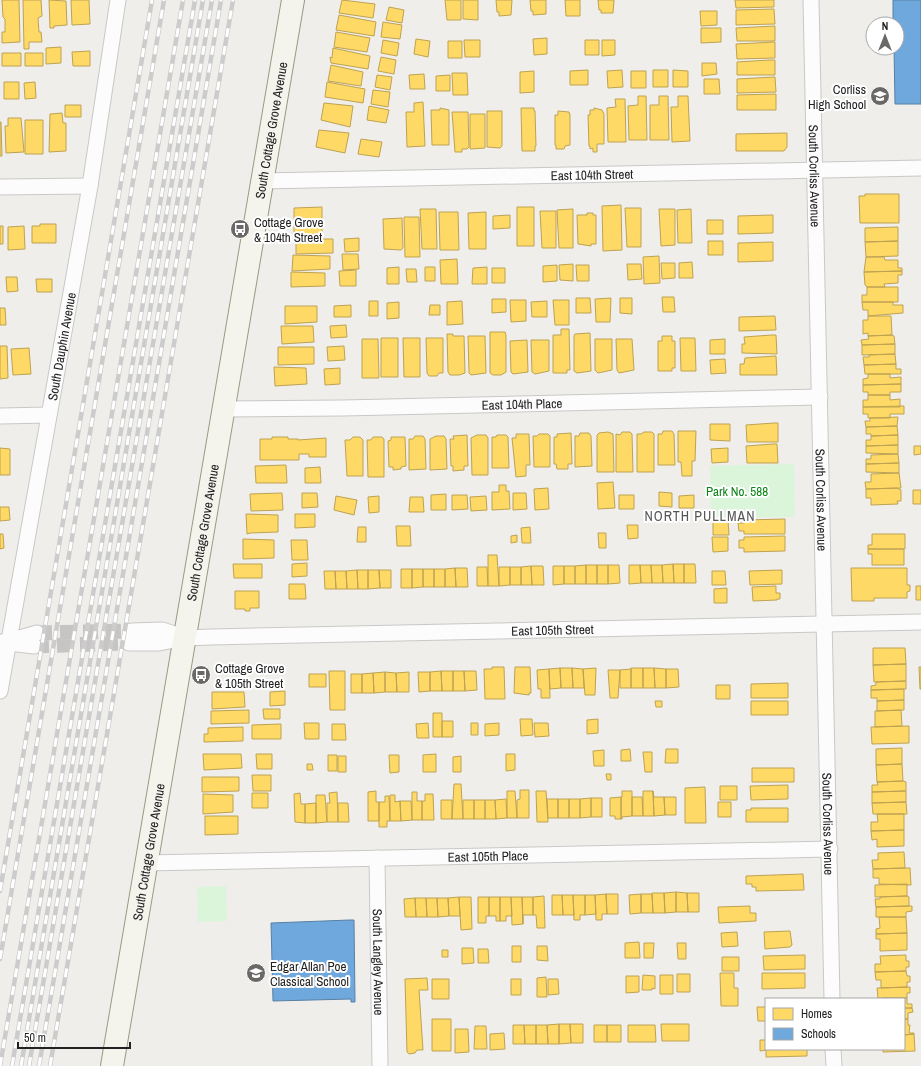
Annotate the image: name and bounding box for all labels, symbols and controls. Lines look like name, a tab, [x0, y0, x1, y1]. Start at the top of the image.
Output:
north arrow	[865, 16, 905, 56]
text: N	[882, 19, 888, 33]
street label: South Cottage Grove Avenue	[251, 61, 291, 200]
place label: Corliss High School	[808, 81, 866, 113]
school or university icon: Corliss High School	[869, 85, 891, 107]
street label: South Corliss Avenue	[805, 125, 824, 227]
street label: East 104th Street	[551, 166, 633, 184]
place label: Cottage Grove & 104th Street	[254, 214, 323, 246]
bus stop icon: Cottage Grove & 104th Street	[229, 218, 251, 240]
street label: South Dauphin Avenue	[44, 291, 80, 402]
street label: East 104th Place	[481, 395, 563, 414]
street label: South Corliss Avenue	[811, 448, 831, 551]
street label: South Cottage Grove Avenue	[183, 463, 223, 603]
park label: Park No. 588	[706, 483, 768, 500]
district label: NORTH PULLMAN	[644, 507, 756, 525]
street label: East 105th Street	[511, 621, 594, 640]
place label: Cottage Grove & 105th Street	[215, 660, 284, 692]
bus stop icon: Cottage Grove & 105th Street	[190, 664, 212, 686]
street label: South Corliss Avenue	[818, 772, 837, 875]
street label: South Cottage Grove Avenue	[129, 782, 169, 922]
street label: East 105th Place	[447, 847, 529, 866]
street label: South Langley Avenue	[369, 909, 387, 1016]
place label: Edgar Allan Poe Classical School	[270, 958, 349, 990]
school or university icon: Edgar Allan Poe Classical School	[245, 962, 267, 984]
legend	[765, 998, 905, 1050]
text: Homes	[801, 1006, 832, 1022]
scale bar	[18, 1024, 130, 1050]
text: Schools	[801, 1026, 836, 1042]
text: 50 m	[24, 1030, 46, 1046]

